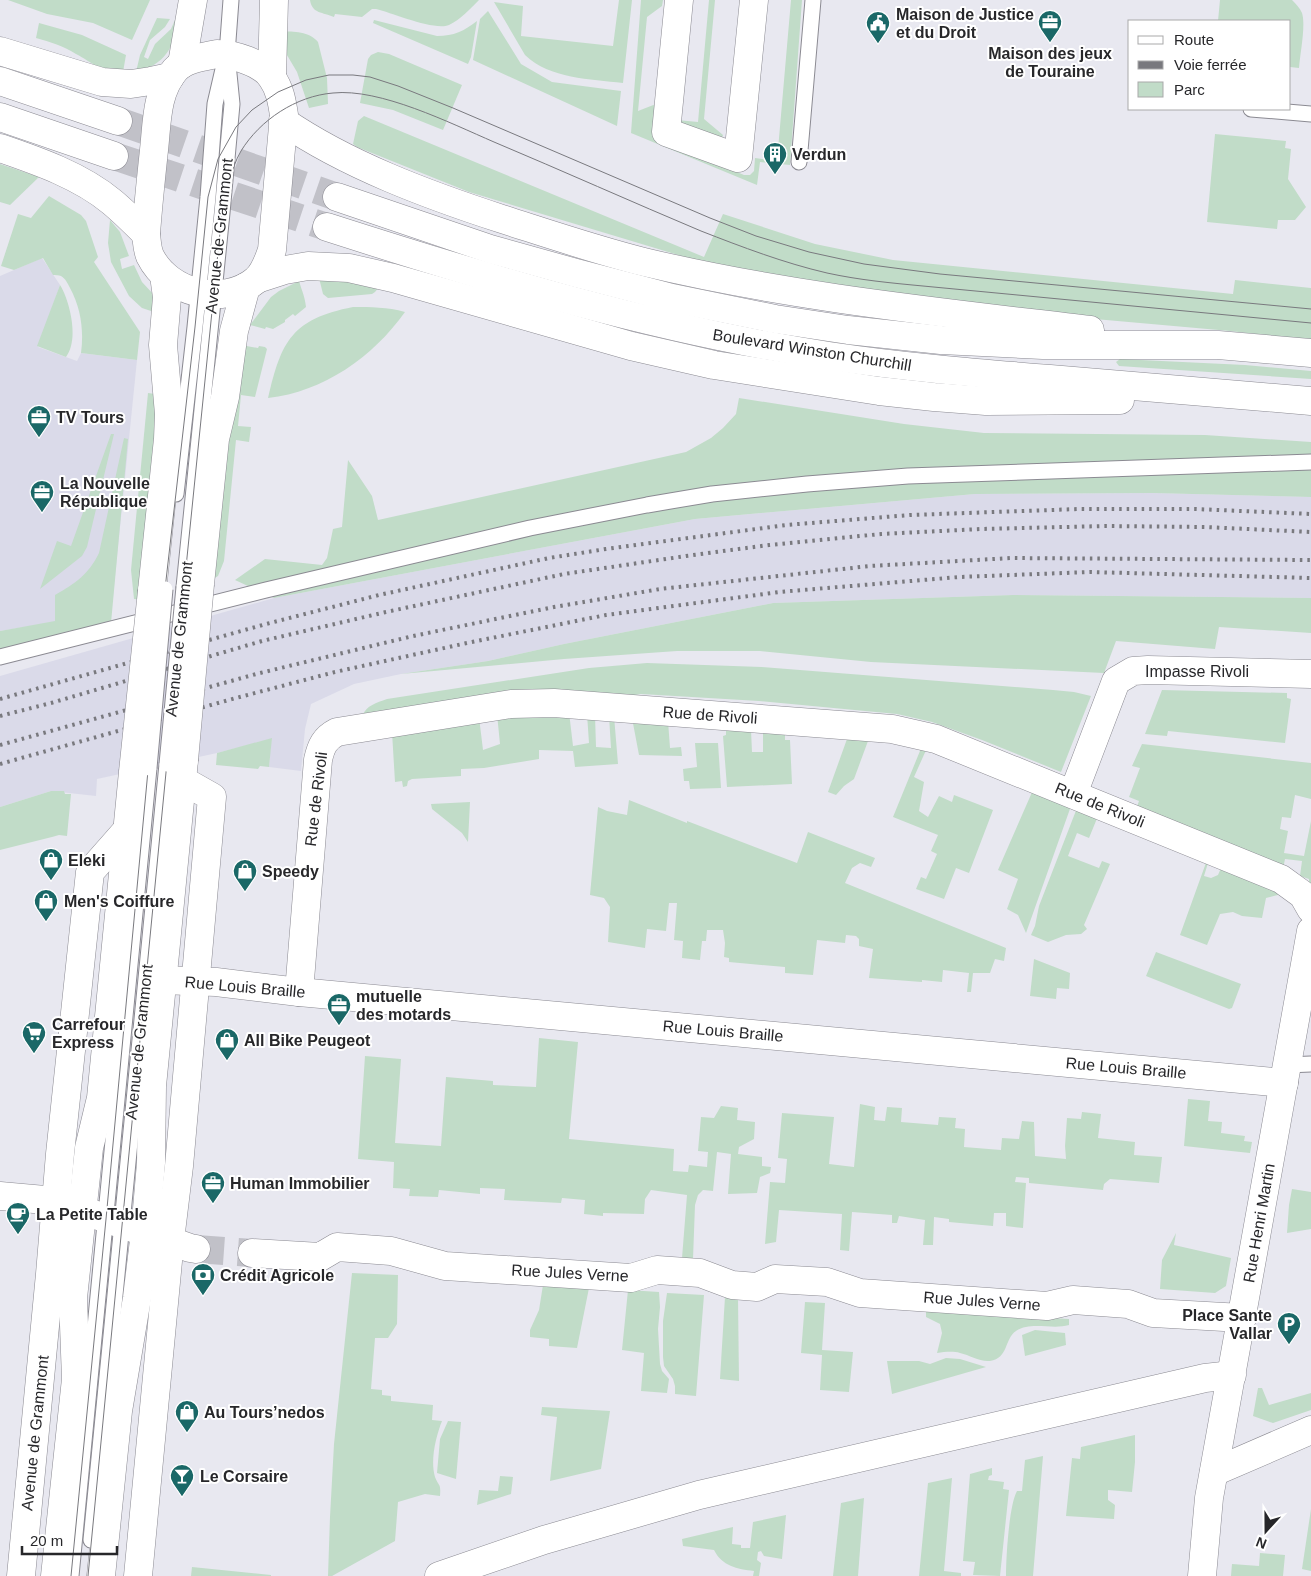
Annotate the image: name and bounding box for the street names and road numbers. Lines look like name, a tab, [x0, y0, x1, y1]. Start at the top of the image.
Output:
street label: Avenue de Grammont	[202, 157, 236, 315]
street label: Boulevard Winston Churchill	[711, 326, 913, 374]
street label: Avenue de Grammont	[162, 560, 196, 718]
street label: Impasse Rivoli	[1145, 663, 1249, 680]
street label: Rue de Rivoli	[662, 703, 758, 727]
street label: Rue de Rivoli	[302, 751, 330, 847]
street label: Rue de Rivoli	[1053, 779, 1147, 831]
street label: Avenue de Grammont	[122, 963, 156, 1121]
street label: Rue Louis Braille	[184, 973, 306, 1001]
street label: Rue Louis Braille	[662, 1017, 784, 1045]
street label: Rue Louis Braille	[1065, 1054, 1187, 1082]
street label: Rue Henri Martin	[1240, 1162, 1278, 1284]
street label: Rue Jules Verne	[511, 1261, 629, 1285]
street label: Rue Jules Verne	[923, 1288, 1041, 1314]
street label: Avenue de Grammont	[18, 1354, 52, 1512]

